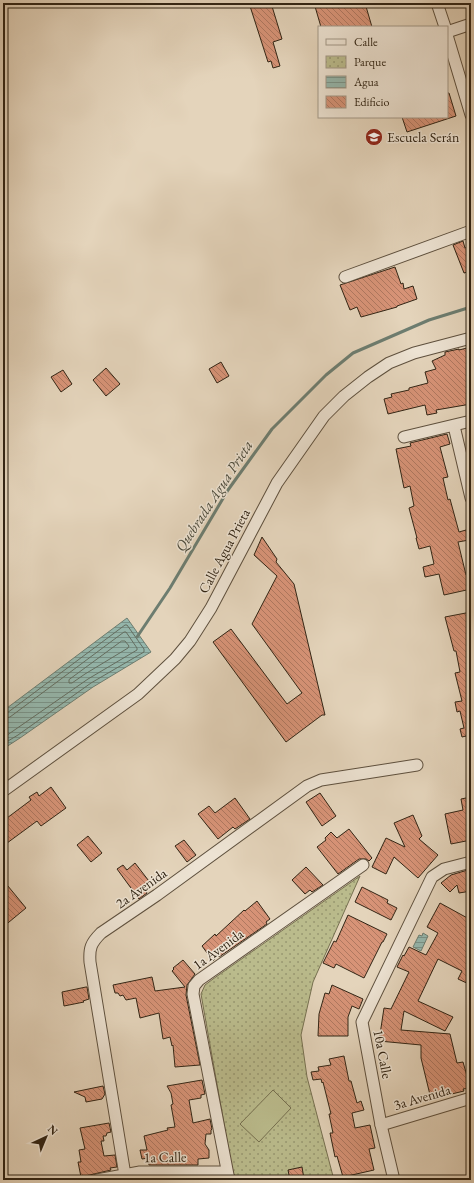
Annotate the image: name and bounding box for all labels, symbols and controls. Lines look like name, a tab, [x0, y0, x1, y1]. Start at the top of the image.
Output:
legend	[318, 26, 448, 118]
text: Calle	[354, 34, 378, 50]
text: Parque	[354, 54, 386, 70]
text: Agua	[353, 74, 379, 90]
text: Edificio	[354, 94, 390, 110]
school or university icon: Escuela Serán	[364, 127, 384, 147]
place label: Escuela Serán	[387, 128, 460, 146]
water label: Quebrada Agua Prieta	[170, 436, 257, 555]
street label: Calle Agua Prieta	[194, 505, 254, 596]
street label: 2a Avenida	[112, 864, 170, 912]
street label: 1a Avenida	[189, 924, 247, 973]
street label: 10a Calle	[369, 1028, 397, 1081]
street label: 3a Avenida	[391, 1080, 453, 1114]
north arrow	[26, 1117, 66, 1157]
text: N	[45, 1122, 61, 1138]
street label: 1a Calle	[143, 1148, 187, 1166]

